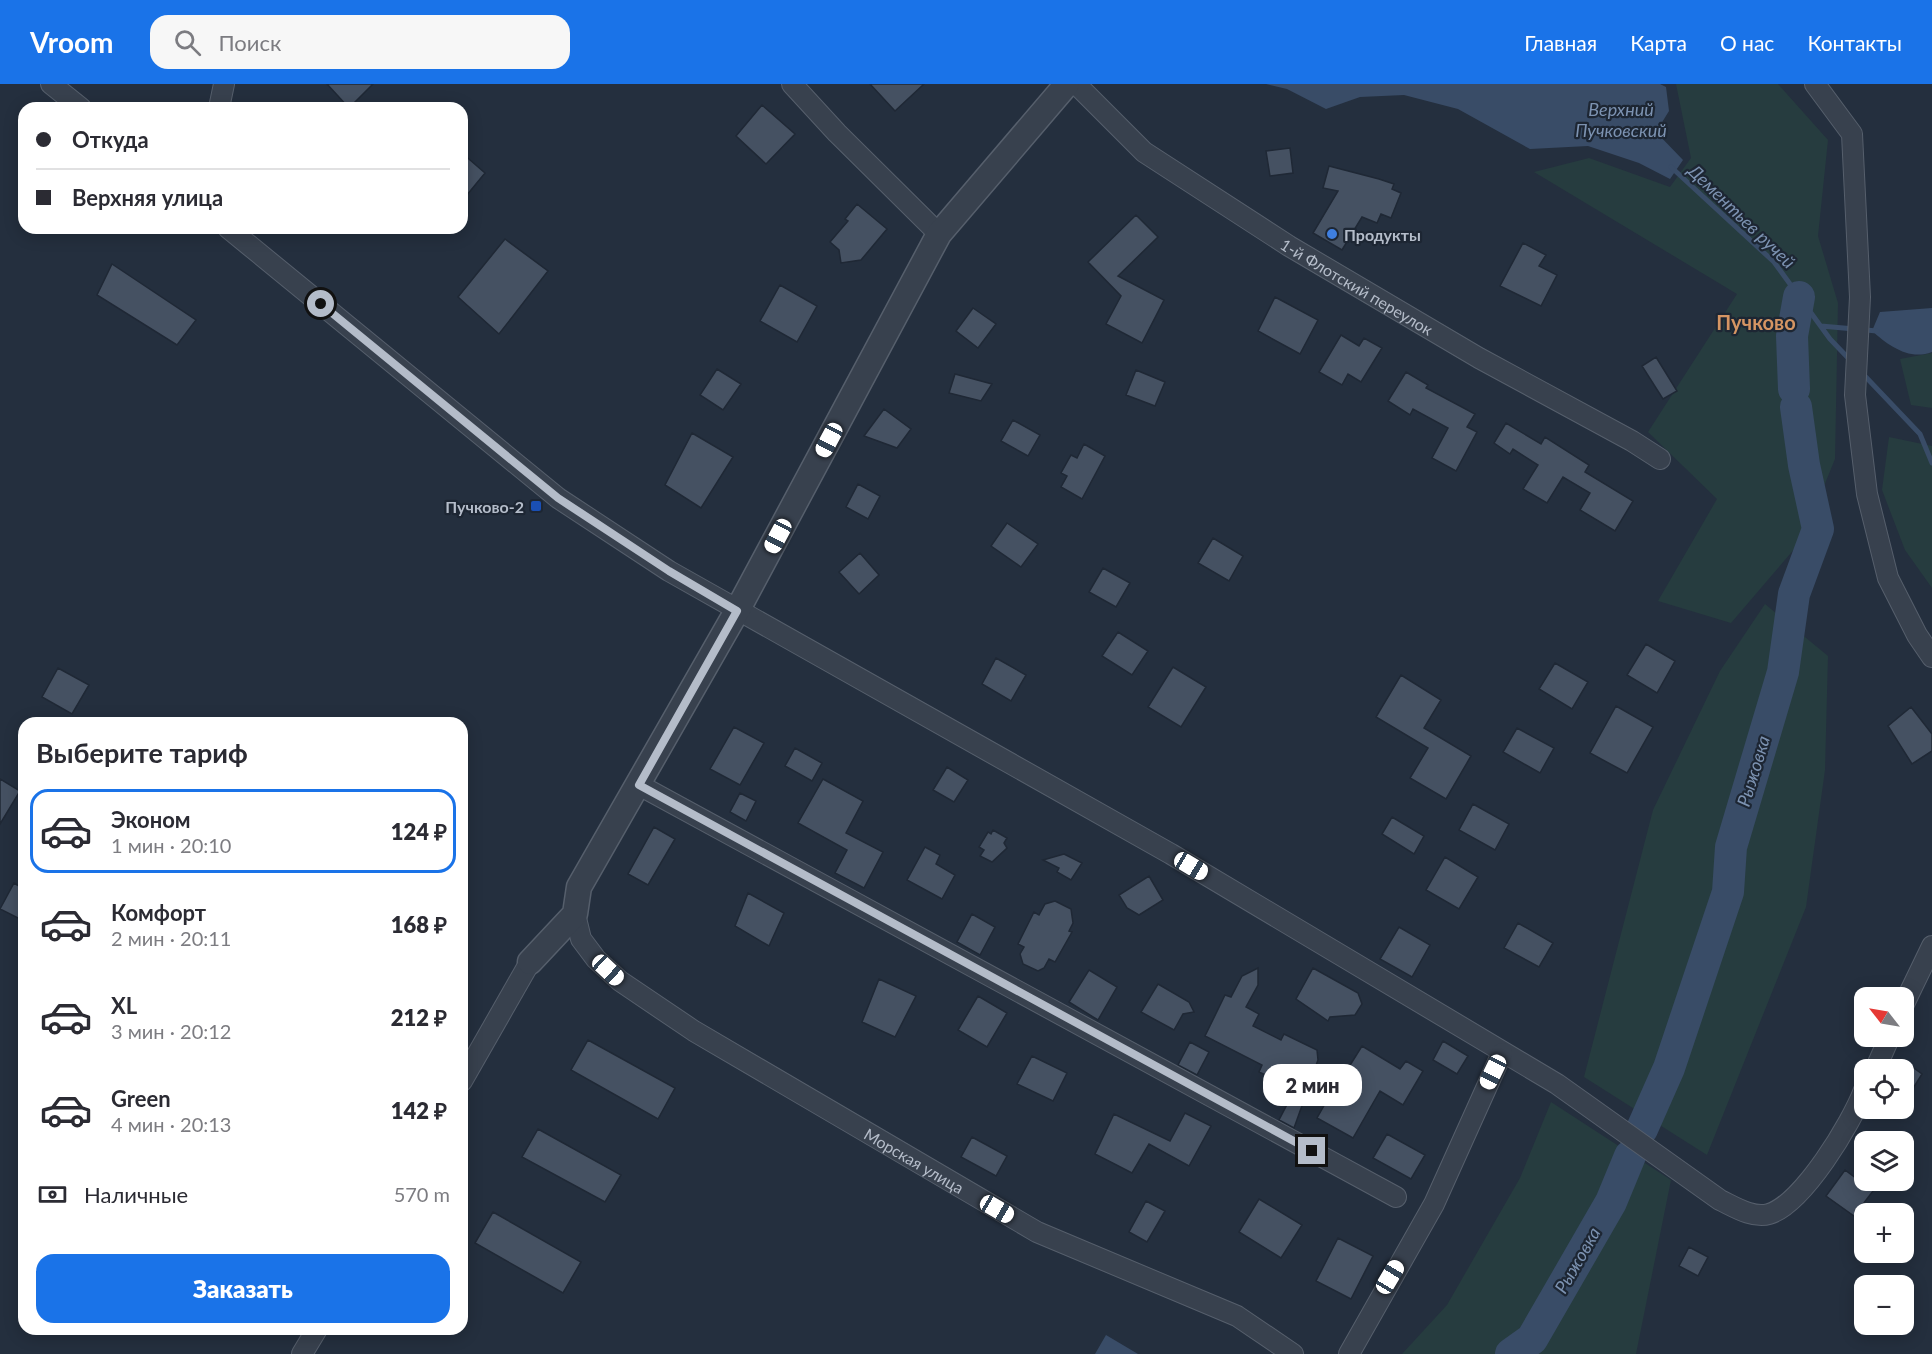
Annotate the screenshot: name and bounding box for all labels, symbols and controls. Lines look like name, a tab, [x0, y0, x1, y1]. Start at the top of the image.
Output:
search box	[150, 15, 570, 69]
text: Vroom	[30, 25, 114, 59]
icon: search	[171, 26, 204, 59]
text: Поиск	[219, 29, 281, 56]
text: Главная	[1524, 30, 1597, 55]
text: Карта	[1630, 30, 1687, 55]
text: О нас	[1720, 30, 1774, 55]
text: Контакты	[1807, 30, 1902, 55]
water label: Верхний Пучковский	[1575, 98, 1667, 141]
text: Откуда	[72, 126, 149, 153]
water label: Дементьев ручей	[1683, 159, 1800, 273]
text: Верхняя улица	[72, 184, 223, 211]
place label: Продукты	[1344, 225, 1421, 244]
marker: Продукты	[1325, 227, 1339, 241]
street label: 1-й Флотский переулок	[1277, 234, 1437, 339]
route start	[307, 290, 334, 317]
district label: Пучково	[1716, 310, 1796, 334]
car	[813, 420, 845, 460]
place label: Пучково-2	[445, 497, 524, 516]
marker: Пучково-2	[529, 499, 543, 513]
car	[762, 516, 794, 556]
water label: Рыжовка	[1732, 733, 1774, 809]
text: Выберите тариф	[36, 736, 248, 769]
icon: car	[39, 804, 93, 858]
text: Эконом	[111, 806, 191, 833]
text: 124 ₽	[391, 818, 447, 845]
text: 1 мин · 20:10	[111, 833, 231, 857]
car	[1171, 849, 1211, 883]
icon: car	[39, 897, 93, 951]
text: Комфорт	[111, 899, 206, 926]
text: 168 ₽	[391, 911, 447, 938]
text: 2 мин · 20:11	[111, 926, 231, 950]
car	[589, 951, 627, 989]
north arrow	[1854, 987, 1914, 1047]
map controls	[1854, 987, 1914, 1335]
icon: car	[39, 990, 93, 1044]
text: XL	[111, 992, 137, 1019]
text: 212 ₽	[391, 1004, 447, 1031]
text: 3 мин · 20:12	[111, 1019, 231, 1043]
car	[1477, 1052, 1509, 1092]
button: locate	[1854, 1059, 1914, 1119]
callout: 2 мин	[1262, 1064, 1362, 1106]
text: 2 мин	[1285, 1073, 1340, 1097]
icon: car	[39, 1083, 93, 1137]
text: Green	[111, 1085, 171, 1112]
text: 142 ₽	[391, 1097, 447, 1124]
text: 4 мин · 20:13	[111, 1112, 231, 1136]
street label: Морская улица	[861, 1124, 968, 1197]
button: layers	[1854, 1131, 1914, 1191]
route end	[1298, 1137, 1325, 1164]
icon: cash	[36, 1178, 69, 1211]
text: Наличные	[84, 1181, 188, 1208]
text: 570 m	[394, 1182, 450, 1206]
car	[977, 1192, 1017, 1226]
button: +	[1854, 1203, 1914, 1263]
water label: Рыжовка	[1549, 1223, 1605, 1297]
button: Заказать	[36, 1254, 450, 1323]
car	[1373, 1257, 1407, 1297]
button: −	[1854, 1275, 1914, 1335]

